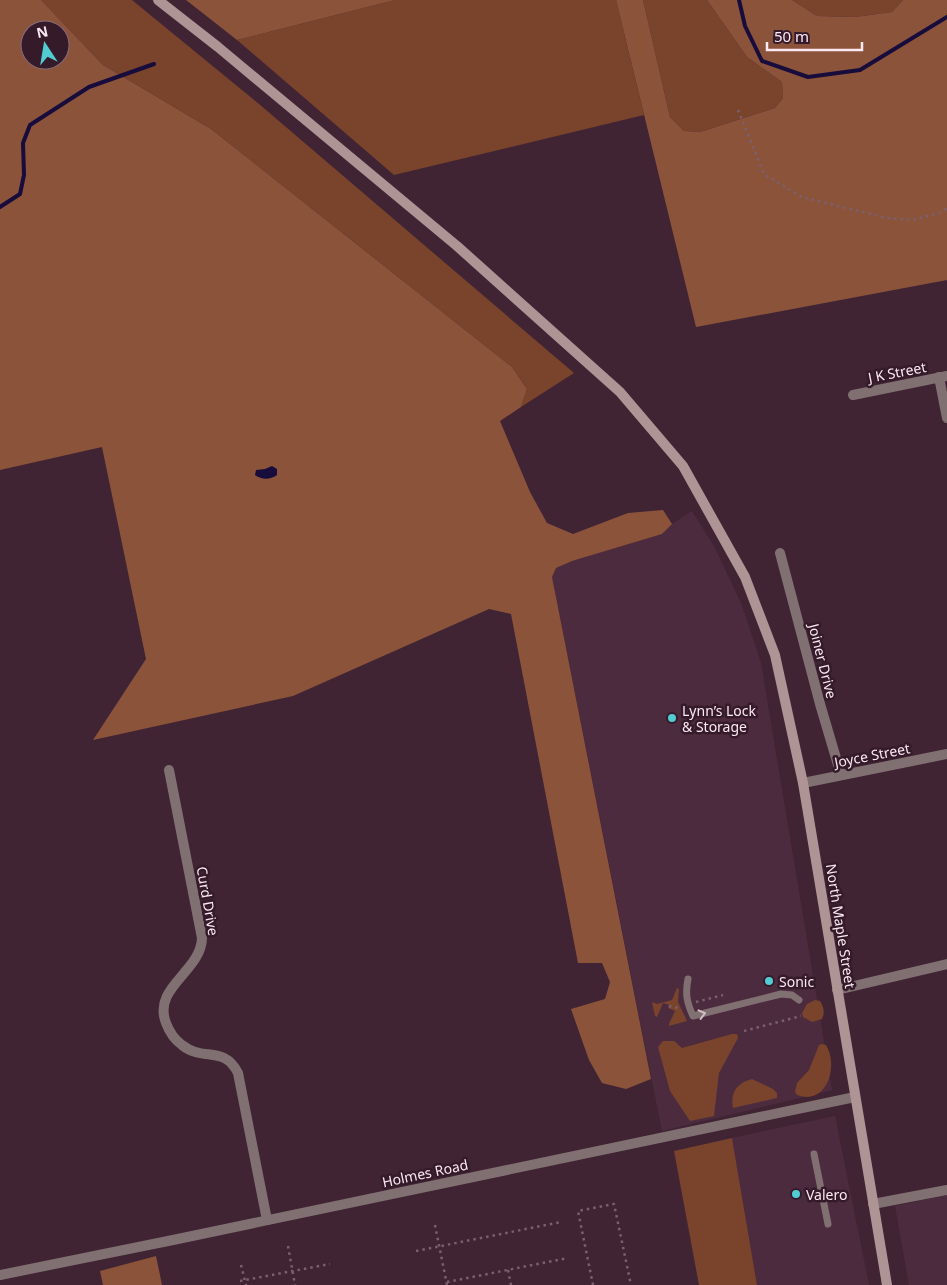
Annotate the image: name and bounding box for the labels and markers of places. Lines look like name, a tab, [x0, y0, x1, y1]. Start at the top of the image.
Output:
place label: Lynn’s Lock & Storage	[682, 701, 757, 736]
marker: Lynn’s Lock & Storage	[666, 712, 678, 724]
place label: Sonic	[779, 972, 814, 991]
marker: Sonic	[763, 975, 775, 987]
place label: Valero	[806, 1185, 847, 1204]
marker: Valero	[790, 1188, 802, 1200]

